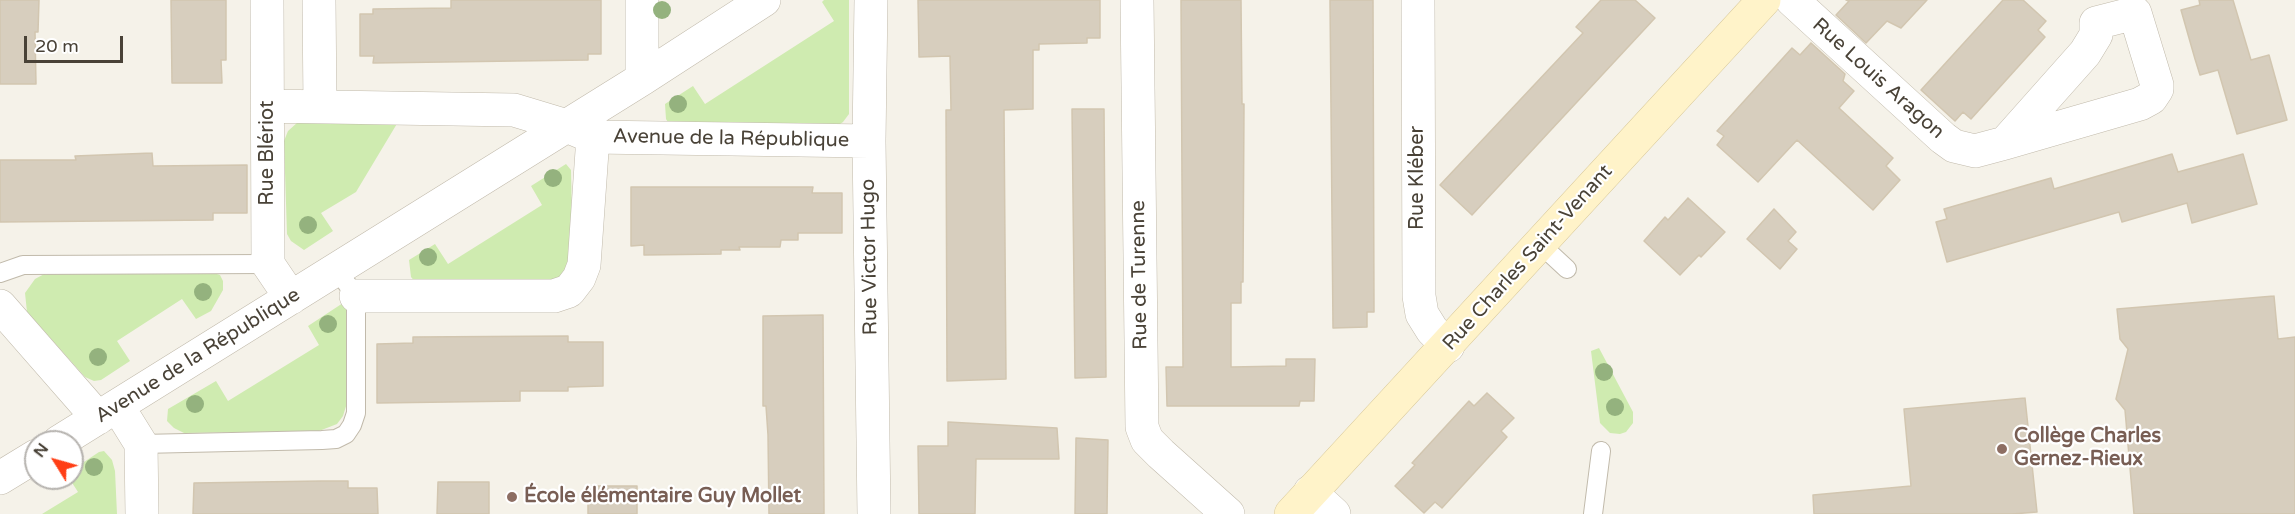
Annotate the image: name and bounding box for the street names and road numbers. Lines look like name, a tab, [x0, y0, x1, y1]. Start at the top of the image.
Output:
street label: Rue Louis Aragon	[1807, 13, 1949, 145]
street label: Rue Blériot	[256, 100, 280, 206]
street label: Avenue de la République	[613, 125, 849, 153]
street label: Rue Kléber	[1406, 126, 1430, 230]
street label: Rue Charles Saint-Venant	[1438, 160, 1618, 356]
street label: Rue Victor Hugo	[857, 179, 883, 335]
street label: Rue de Turenne	[1127, 200, 1153, 350]
street label: Avenue de la République	[91, 283, 305, 429]

